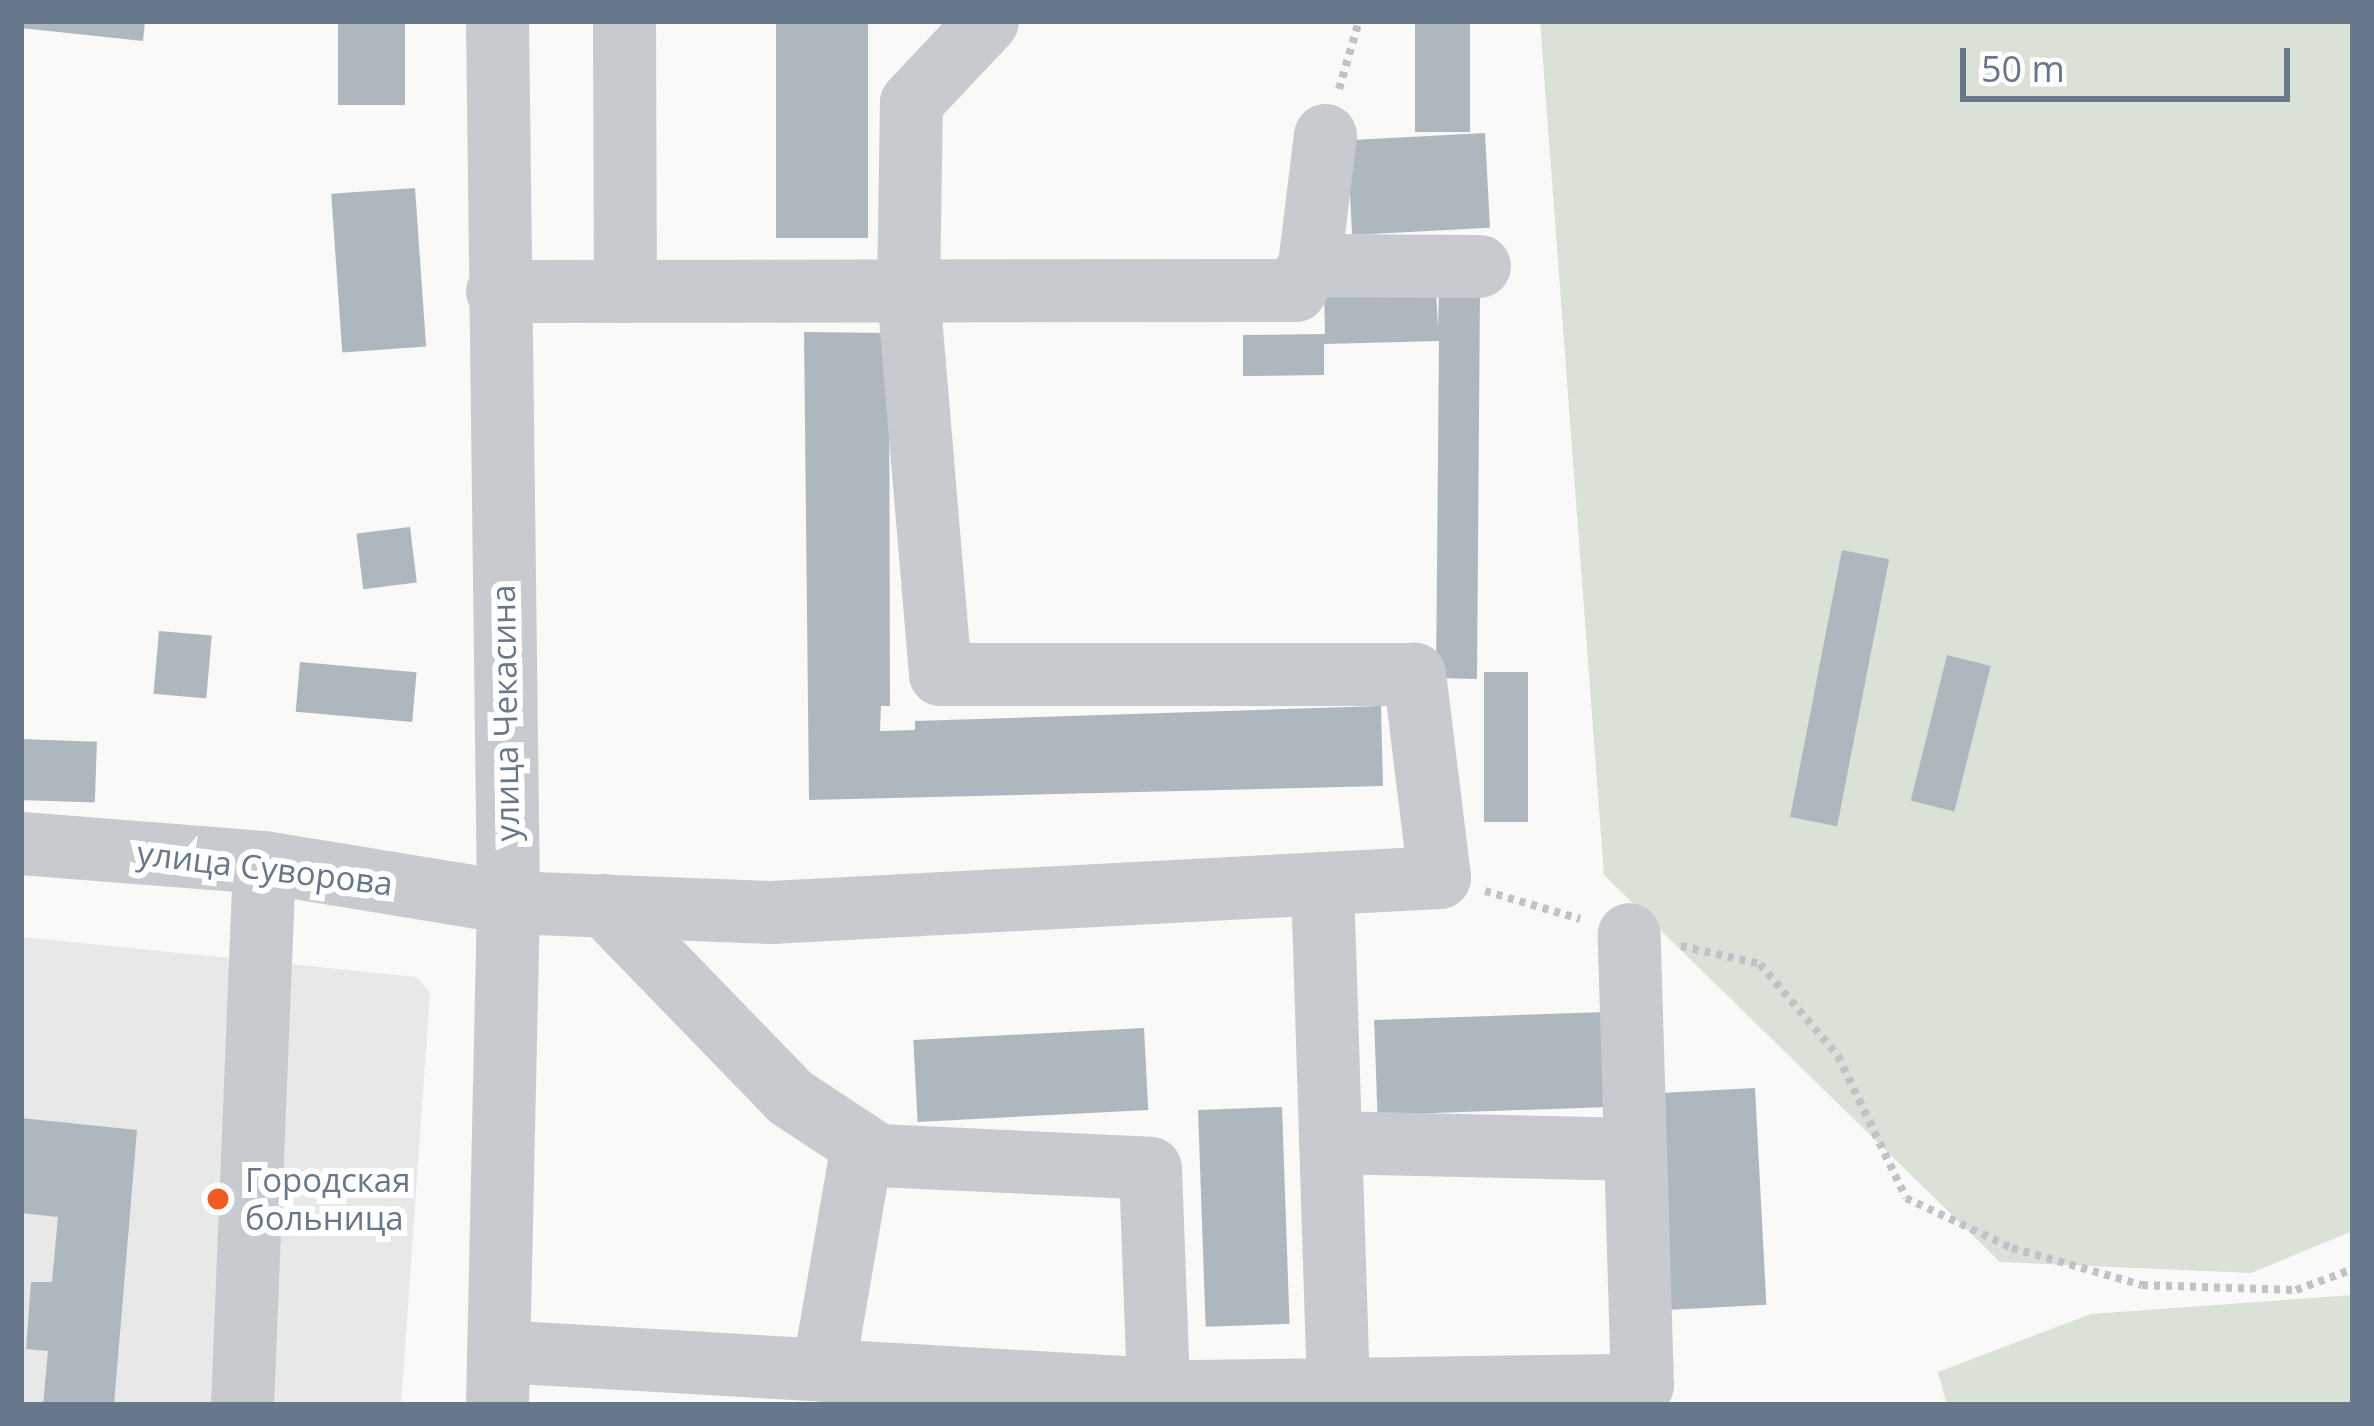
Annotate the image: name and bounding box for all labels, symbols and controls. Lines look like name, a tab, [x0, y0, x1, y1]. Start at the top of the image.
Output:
scale bar	[1966, 24, 2296, 98]
text: 50 m	[1981, 44, 2065, 93]
street label: улица Чекасина	[483, 584, 527, 842]
street label: улица Суворова	[135, 833, 395, 903]
place label: Городская больница	[245, 1160, 410, 1238]
marker: Городская больница	[202, 1183, 234, 1215]

